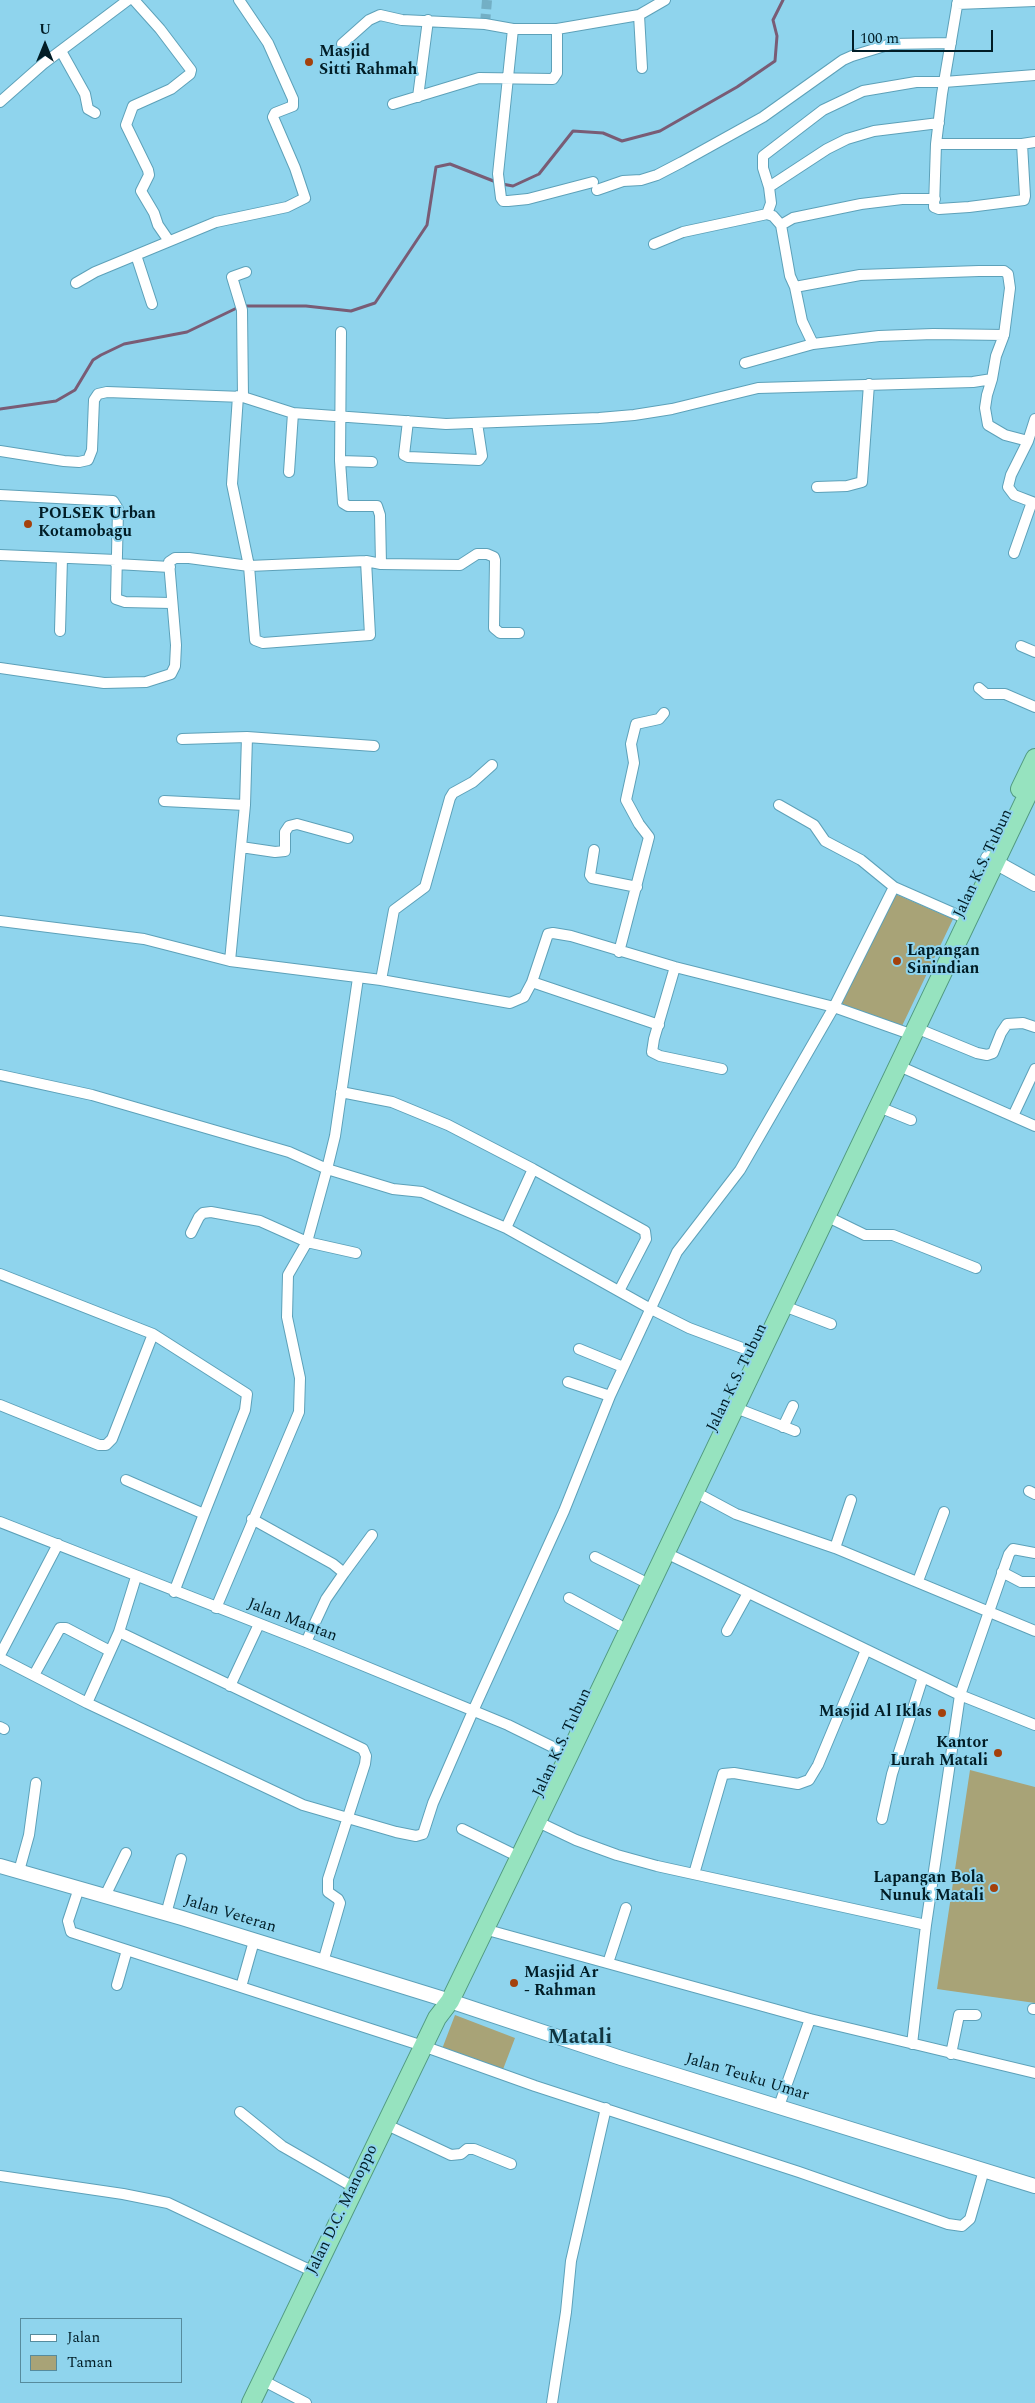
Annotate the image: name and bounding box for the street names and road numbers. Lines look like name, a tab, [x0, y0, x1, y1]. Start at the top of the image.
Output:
street label: Jalan K.S. Tubun	[950, 806, 1018, 922]
street label: Jalan K.S. Tubun	[704, 1321, 772, 1435]
street label: Jalan Mantan	[244, 1595, 340, 1647]
street label: Jalan K.S. Tubun	[529, 1685, 597, 1801]
street label: Jalan Veteran	[182, 1892, 278, 1938]
street label: Jalan Teuku Umar	[683, 2050, 811, 2106]
street label: Jalan D.C. Manoppo	[303, 2142, 383, 2278]

